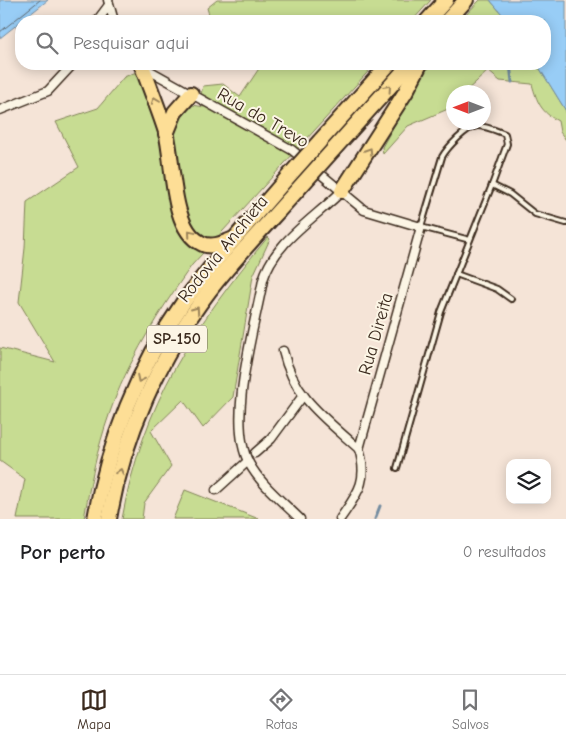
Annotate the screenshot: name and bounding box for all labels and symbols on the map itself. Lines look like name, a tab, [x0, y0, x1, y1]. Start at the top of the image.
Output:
street label: Rua do Trevo	[213, 83, 313, 153]
one-way arrow	[382, 84, 391, 93]
north arrow	[446, 85, 491, 130]
one-way arrow	[151, 96, 161, 105]
one-way arrow	[363, 147, 372, 156]
street label: Rodovia Anchieta	[173, 191, 273, 307]
one-way arrow	[188, 230, 197, 239]
street label: Rua Direita	[354, 291, 398, 377]
one-way arrow	[190, 306, 199, 315]
road number: SP-150	[147, 326, 207, 352]
one-way arrow	[135, 374, 146, 383]
one-way arrow	[114, 468, 124, 476]

